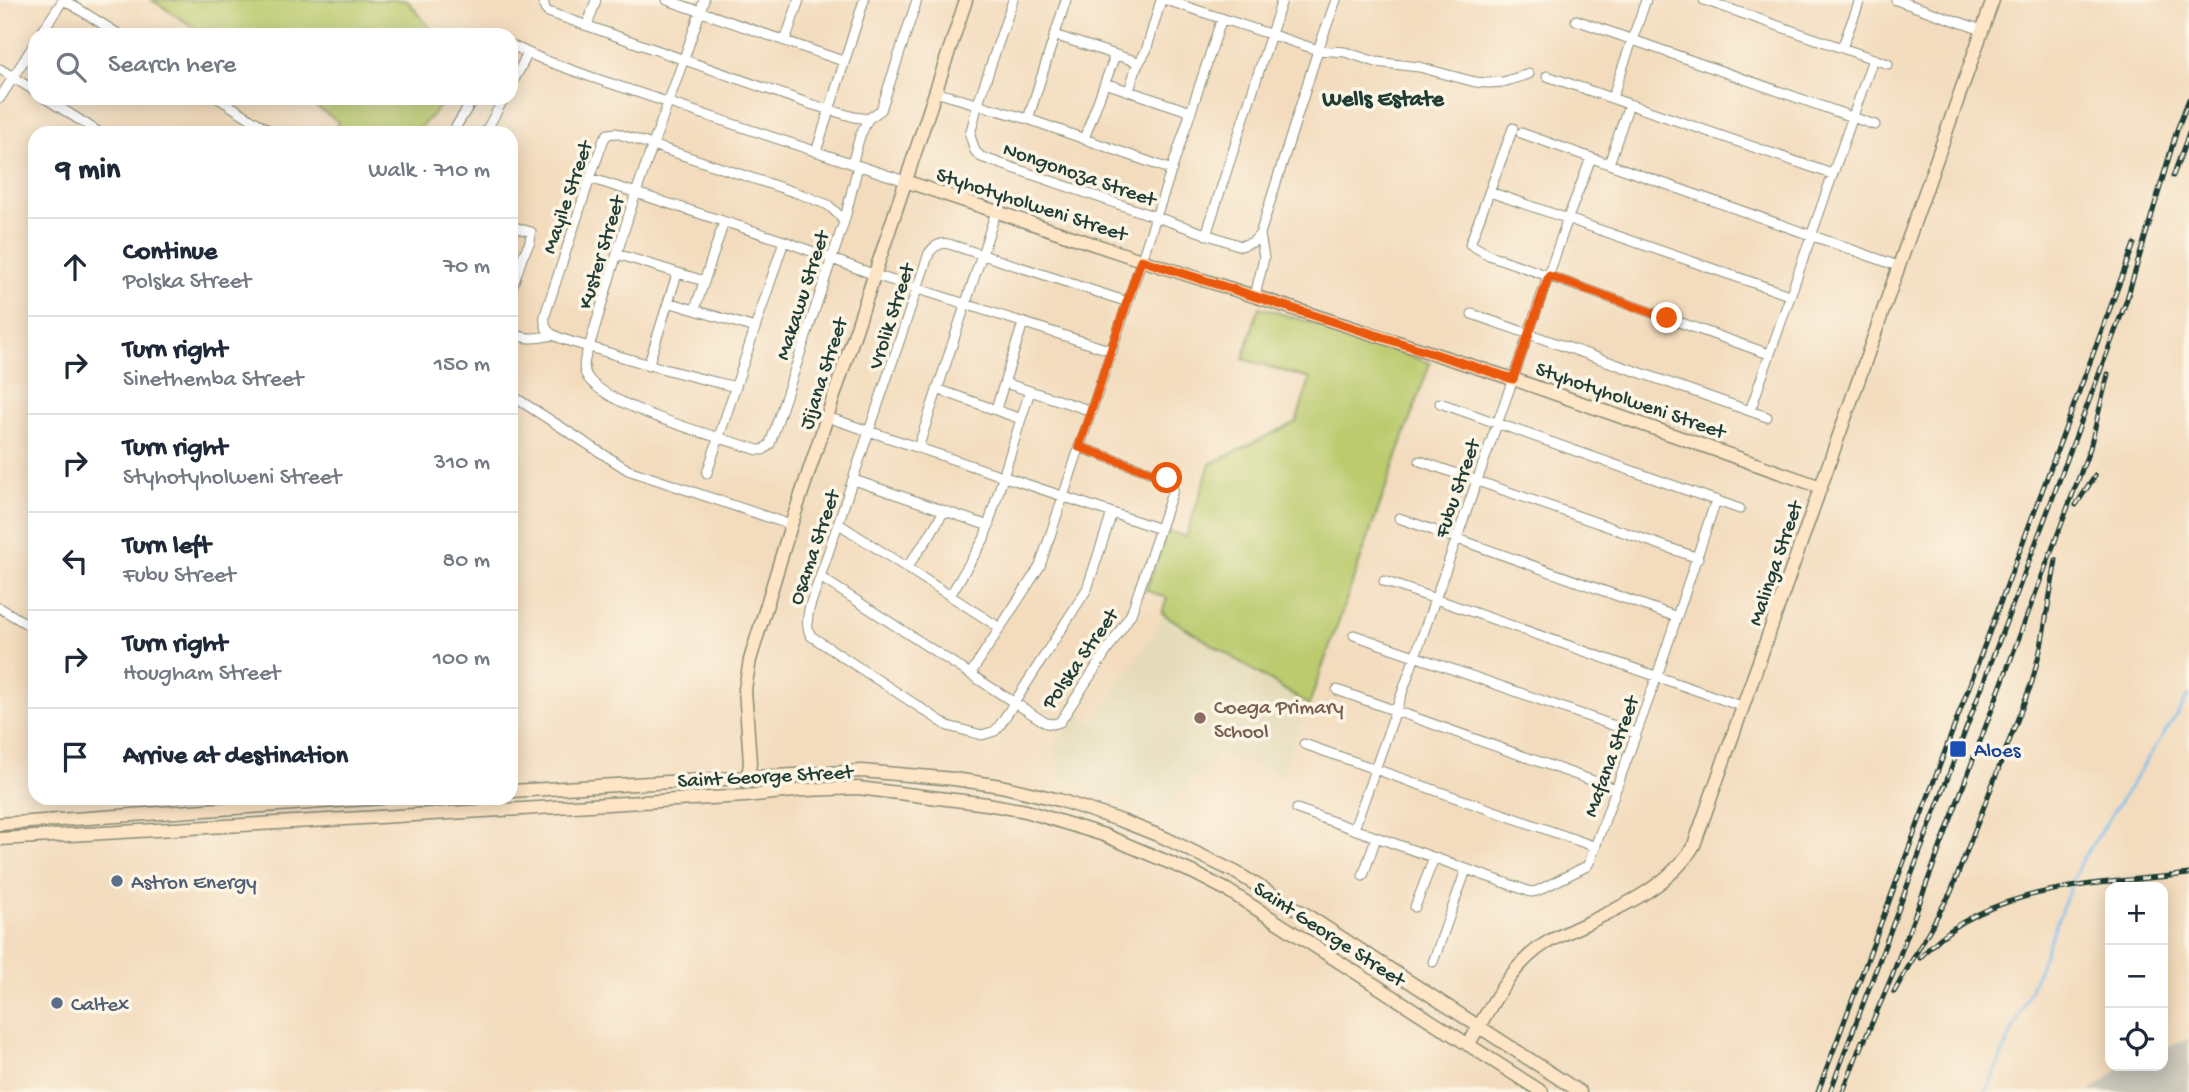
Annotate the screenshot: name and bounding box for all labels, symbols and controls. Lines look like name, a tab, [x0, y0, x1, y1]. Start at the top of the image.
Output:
search box	[28, 28, 518, 105]
icon: search	[52, 48, 90, 86]
text: Search here	[108, 51, 236, 82]
district label: Wells Estate	[1321, 87, 1445, 114]
street label: Mayile Street	[538, 136, 601, 258]
street label: Nongonoza Street	[999, 138, 1161, 215]
text: 9 min	[56, 154, 120, 189]
text: Walk · 710 m	[368, 158, 490, 185]
street label: Styhotyholweni Street	[932, 164, 1132, 250]
street label: Kuster Street	[574, 191, 633, 313]
street label: Makawu Street	[772, 226, 838, 364]
text: Continue	[123, 238, 217, 269]
icon: ahead	[56, 248, 94, 286]
text: 70 m	[443, 254, 490, 281]
street label: Vrolik Street	[864, 259, 923, 374]
text: Polska Street	[123, 269, 251, 296]
route end	[1651, 302, 1682, 333]
street label: Jijana Street	[796, 313, 856, 433]
text: Turn right	[123, 336, 227, 367]
icon: right	[56, 346, 94, 384]
text: 150 m	[434, 352, 490, 379]
street label: Styhotyholweni Street	[1532, 358, 1730, 447]
text: Sinethemba Street	[123, 367, 303, 394]
text: Turn right	[123, 434, 227, 465]
street label: Fubu Street	[1430, 434, 1489, 543]
icon: right	[56, 444, 94, 482]
text: 310 m	[434, 450, 490, 477]
route start	[1151, 462, 1182, 493]
text: Styhotyholweni Street	[123, 465, 341, 492]
street label: Osama Street	[785, 485, 848, 609]
street label: Malinga Street	[1744, 496, 1811, 630]
text: Turn left	[123, 532, 211, 563]
icon: left	[56, 542, 94, 580]
text: 80 m	[443, 548, 490, 575]
text: Fubu Street	[123, 563, 235, 590]
street label: Polska Street	[1038, 603, 1127, 716]
text: Turn right	[123, 630, 227, 661]
icon: right	[56, 640, 94, 678]
text: 100 m	[433, 646, 490, 673]
text: Hougham Street	[123, 661, 280, 688]
street label: Mafana Street	[1580, 691, 1648, 821]
place label: Coega Primary School	[1214, 697, 1344, 746]
marker: Coega Primary School	[1192, 710, 1208, 726]
icon: arrive	[56, 738, 94, 776]
marker: Aloes	[1948, 739, 1968, 759]
place label: Aloes	[1974, 740, 2022, 765]
text: Arrive at destination	[123, 742, 348, 773]
street label: Saint George Street	[677, 761, 856, 796]
place label: Astron Energy	[131, 872, 257, 897]
marker: Astron Energy	[109, 873, 125, 889]
street label: Saint George Street	[1248, 878, 1411, 996]
map controls	[2105, 882, 2168, 1071]
button: +	[2105, 882, 2168, 945]
button: −	[2105, 945, 2168, 1008]
place label: Caltex	[71, 994, 129, 1019]
marker: Caltex	[49, 995, 65, 1011]
button: locate	[2105, 1008, 2168, 1071]

